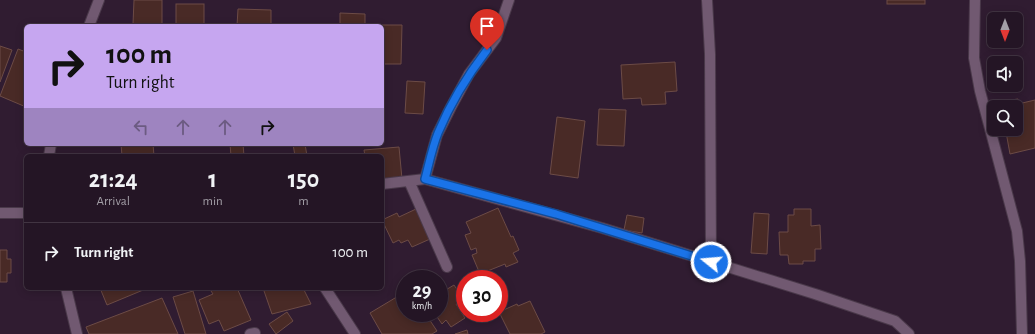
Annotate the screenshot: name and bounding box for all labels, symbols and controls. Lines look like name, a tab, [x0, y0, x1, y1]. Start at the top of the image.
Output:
pin	[470, 9, 504, 50]
north arrow	[987, 12, 1023, 48]
map controls	[987, 12, 1023, 136]
icon: arrive	[476, 15, 498, 37]
icon: right	[40, 40, 92, 92]
text: 100 m	[106, 41, 172, 69]
button: sound	[987, 56, 1023, 92]
text: Turn right	[106, 74, 175, 92]
button: search	[987, 100, 1023, 136]
icon: left	[130, 116, 152, 138]
icon: ahead	[172, 116, 194, 138]
icon: ahead	[214, 116, 236, 138]
icon: right	[256, 116, 278, 138]
text: 21:24	[89, 168, 138, 192]
text: 1	[208, 168, 217, 192]
text: 150	[288, 168, 319, 192]
text: Arrival	[97, 195, 130, 208]
text: min	[203, 195, 223, 208]
text: m	[298, 195, 309, 208]
position arrow	[690, 241, 732, 283]
icon: right	[40, 242, 62, 264]
text: Turn right	[74, 245, 133, 260]
text: 100 m	[333, 245, 368, 260]
speed limit sign: 30	[456, 270, 508, 322]
text: 29	[412, 281, 432, 301]
text: km/h	[412, 301, 432, 311]

